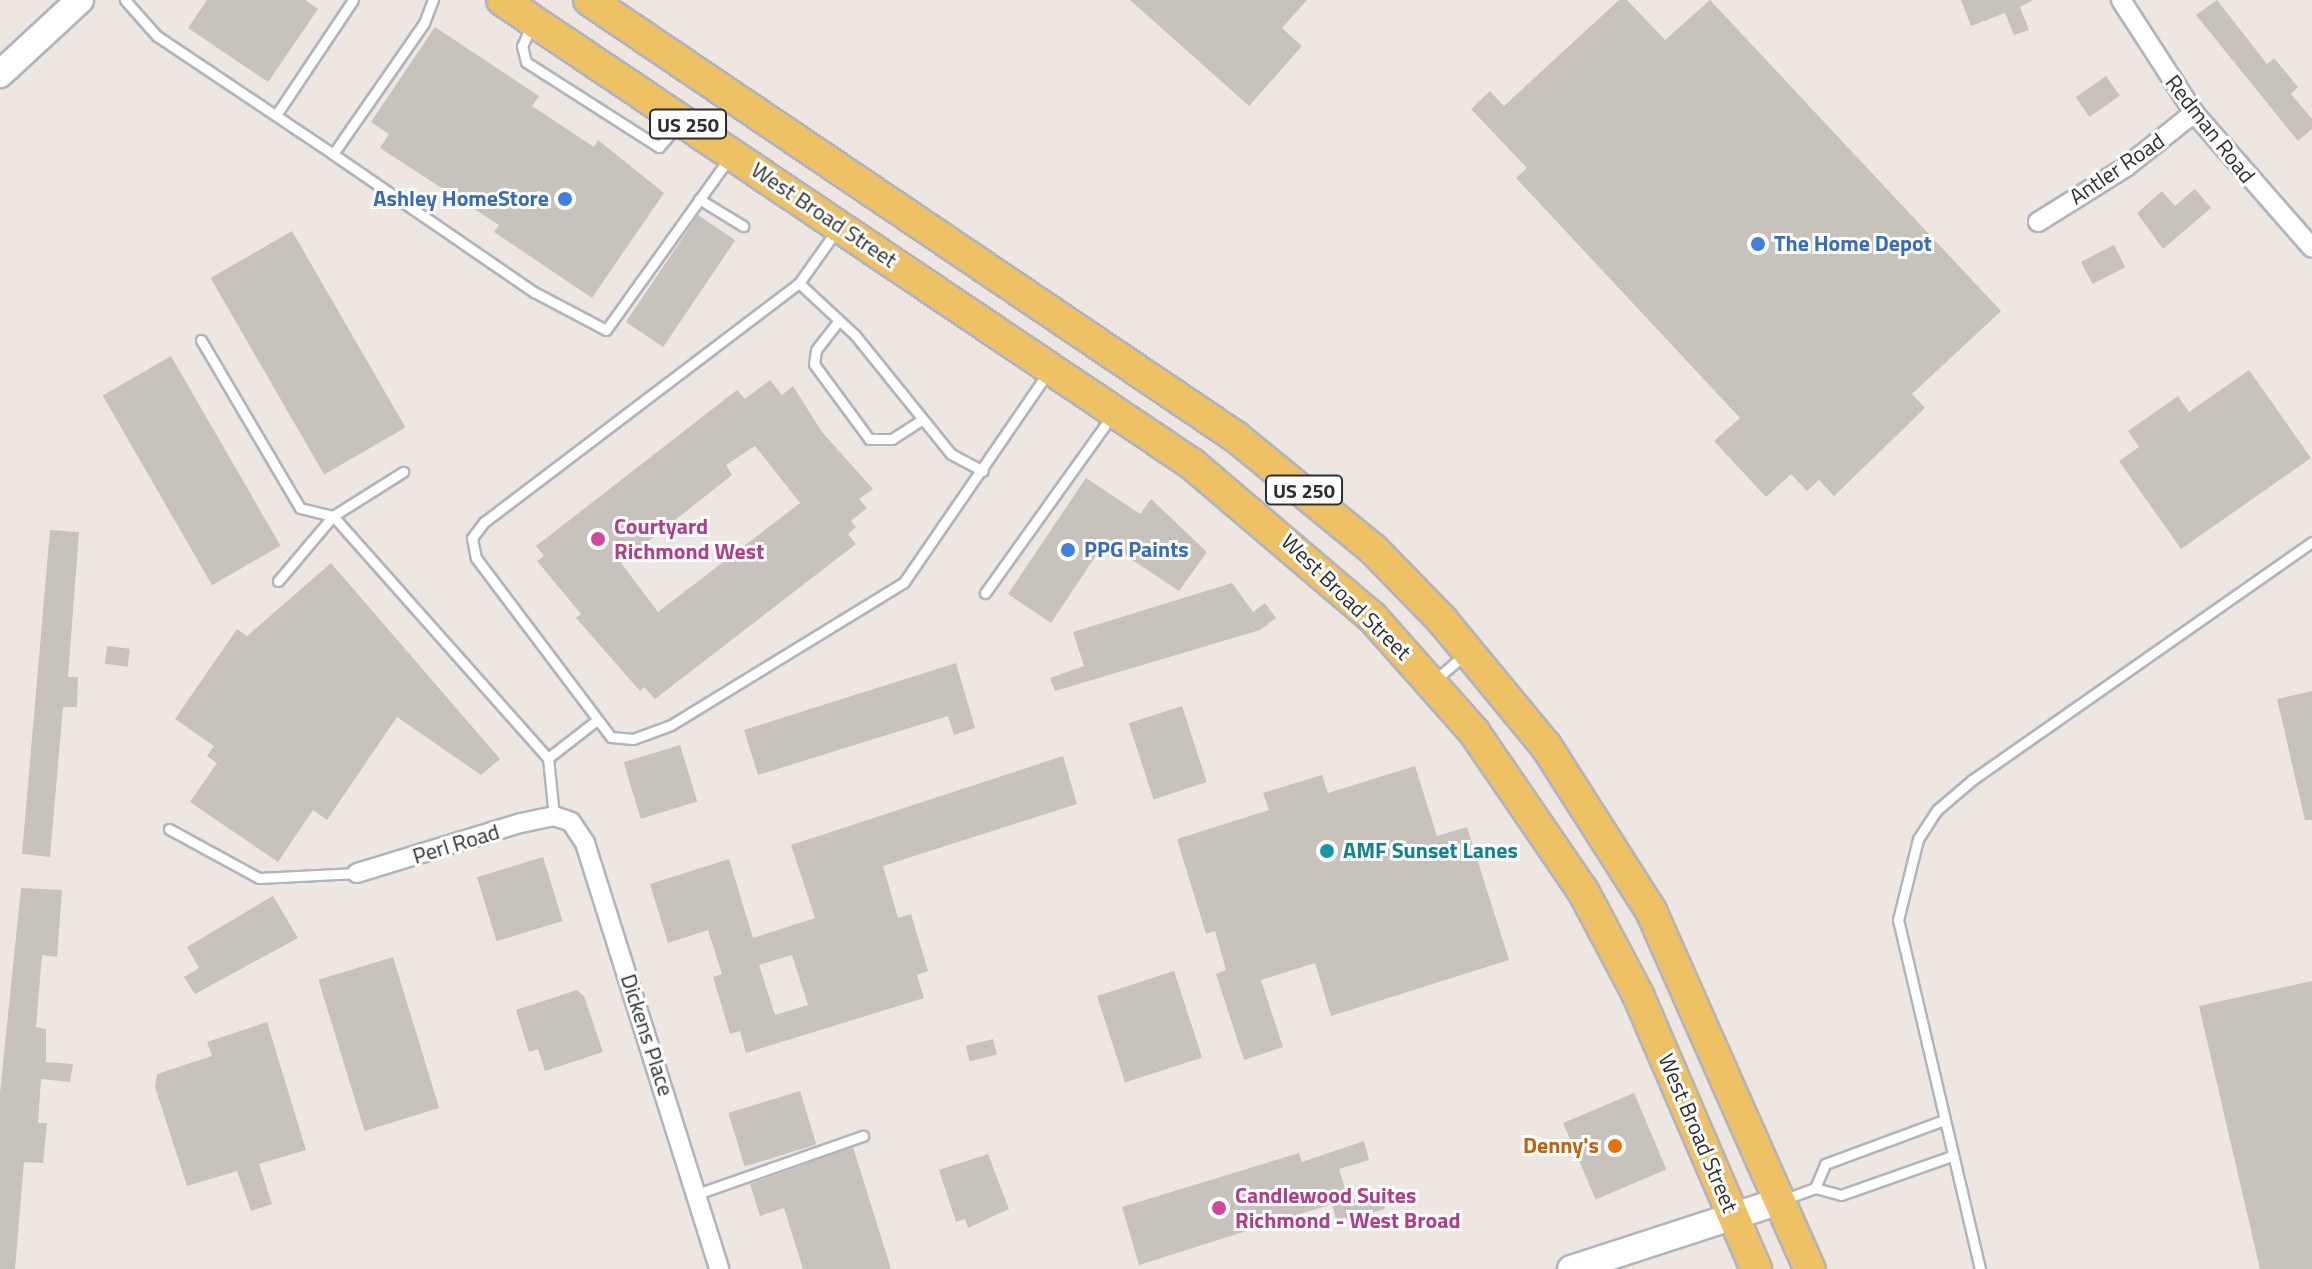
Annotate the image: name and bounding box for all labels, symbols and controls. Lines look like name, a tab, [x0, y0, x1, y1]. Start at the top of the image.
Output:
street label: Redman Road	[2160, 70, 2260, 188]
road number: US 250	[648, 108, 728, 140]
street label: Antler Road	[2064, 128, 2170, 210]
street label: West Broad Street	[746, 157, 902, 273]
place label: Ashley HomeStore	[373, 186, 549, 212]
marker: Ashley HomeStore	[556, 190, 574, 208]
place label: The Home Depot	[1774, 231, 1932, 257]
marker: The Home Depot	[1749, 235, 1767, 253]
road number: US 250	[1264, 474, 1344, 506]
place label: Courtyard Richmond West	[614, 513, 764, 564]
street label: West Broad Street	[1276, 529, 1416, 665]
marker: Courtyard Richmond West	[589, 530, 607, 548]
place label: PPG Paints	[1084, 537, 1189, 563]
marker: PPG Paints	[1059, 541, 1077, 559]
street label: Perl Road	[409, 818, 503, 870]
place label: AMF Sunset Lanes	[1343, 838, 1518, 864]
marker: AMF Sunset Lanes	[1318, 842, 1336, 860]
street label: Dickens Place	[615, 971, 679, 1099]
street label: West Broad Street	[1653, 1050, 1743, 1216]
place label: Denny's	[1523, 1133, 1599, 1159]
marker: Denny's	[1606, 1137, 1624, 1155]
place label: Candlewood Suites Richmond - West Broad	[1235, 1182, 1460, 1234]
marker: Candlewood Suites Richmond - West Broad	[1210, 1199, 1228, 1217]

